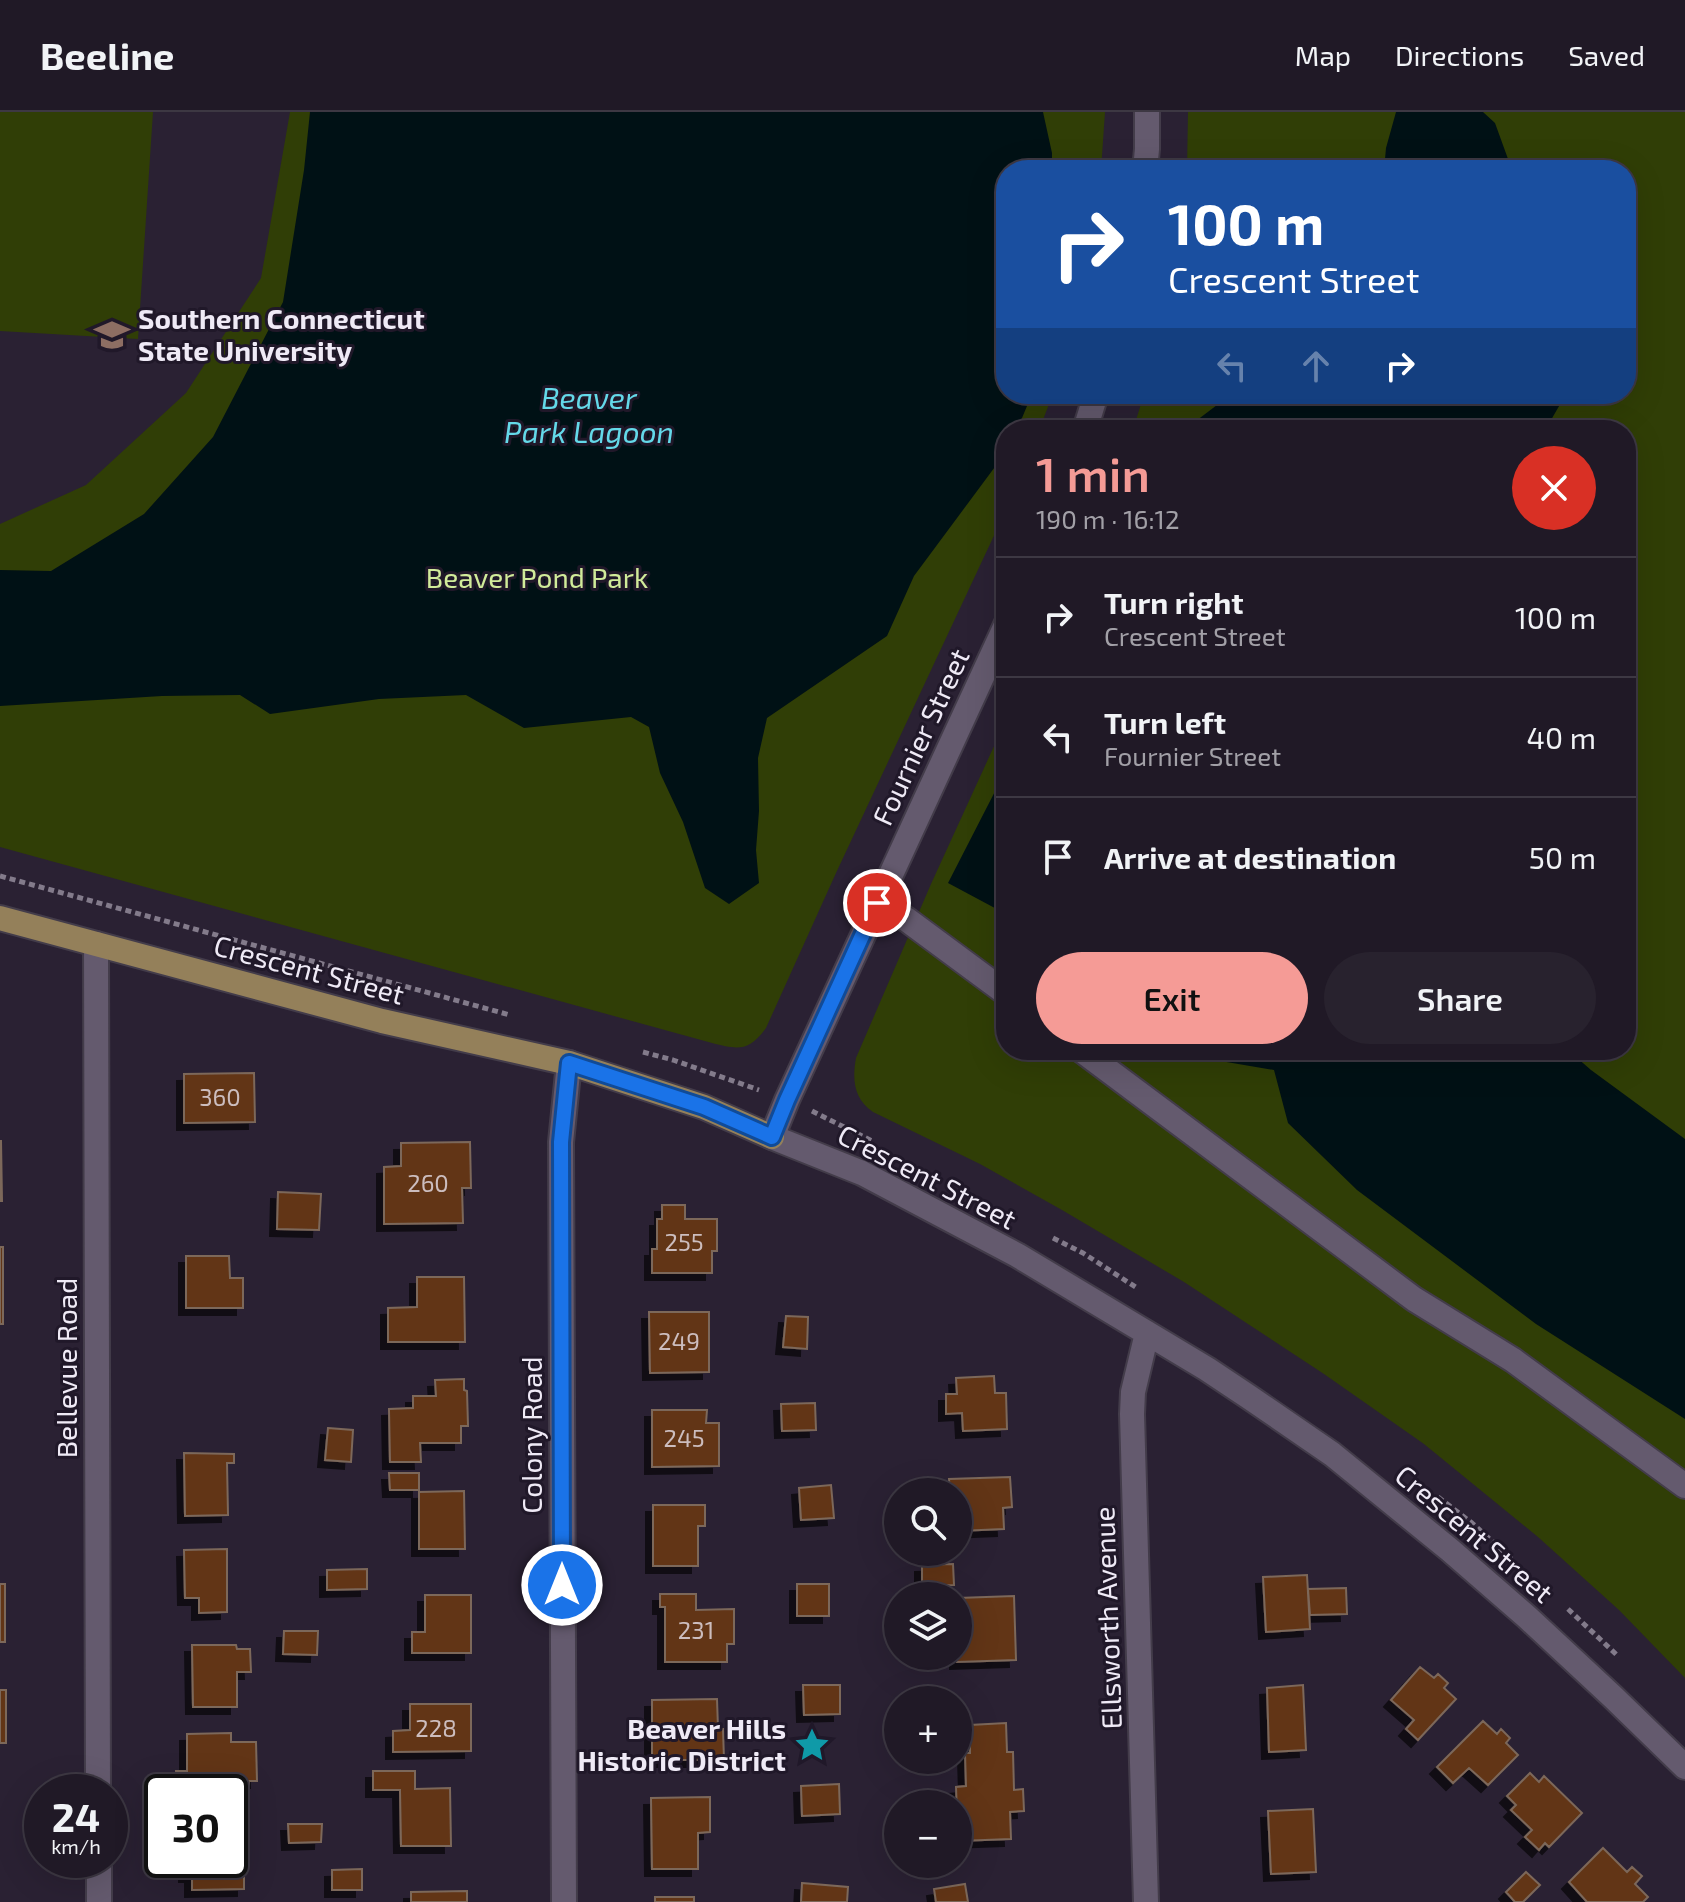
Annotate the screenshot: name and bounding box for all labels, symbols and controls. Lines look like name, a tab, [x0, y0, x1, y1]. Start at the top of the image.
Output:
text: Beeline	[40, 32, 174, 78]
text: Map	[1295, 38, 1351, 72]
text: Directions	[1395, 38, 1524, 72]
text: Saved	[1568, 38, 1645, 72]
text: 100 m	[1168, 189, 1324, 256]
icon: right	[1036, 192, 1140, 296]
text: Crescent Street	[1168, 257, 1419, 300]
place label: Southern Connecticut State University	[138, 301, 425, 367]
school or university icon: Southern Connecticut State University	[93, 316, 131, 354]
icon: left	[1210, 344, 1254, 388]
icon: ahead	[1294, 344, 1338, 388]
icon: right	[1378, 344, 1422, 388]
water label: Beaver Park Lagoon	[504, 379, 674, 449]
text: 1 min	[1036, 444, 1150, 502]
button: close	[1512, 446, 1596, 530]
text: 190 m · 16:12	[1036, 503, 1180, 534]
park label: Beaver Pond Park	[426, 560, 648, 594]
text: Turn right	[1104, 584, 1244, 620]
icon: right	[1036, 595, 1080, 639]
text: 100 m	[1515, 599, 1596, 635]
text: Crescent Street	[1104, 620, 1286, 651]
street label: Fournier Street	[864, 643, 976, 830]
text: Turn left	[1104, 704, 1226, 740]
icon: left	[1036, 715, 1080, 759]
text: 40 m	[1526, 719, 1596, 755]
text: Fournier Street	[1104, 740, 1281, 771]
icon: arrive	[1036, 835, 1080, 879]
text: Arrive at destination	[1104, 839, 1396, 875]
text: 50 m	[1529, 839, 1596, 875]
pin	[843, 869, 911, 937]
icon: arrive	[855, 881, 899, 925]
street label: Crescent Street	[210, 927, 408, 1011]
button: Exit	[1036, 952, 1308, 1044]
button: Share	[1324, 952, 1596, 1044]
house number: 360	[199, 1082, 241, 1111]
street label: Crescent Street	[833, 1117, 1022, 1236]
house number: 260	[407, 1168, 449, 1197]
house number: 255	[664, 1227, 704, 1256]
street label: Bellevue Road	[49, 1278, 83, 1458]
house number: 249	[658, 1326, 700, 1355]
street label: Colony Road	[514, 1356, 548, 1514]
house number: 245	[663, 1423, 705, 1452]
street label: Crescent Street	[1389, 1457, 1560, 1609]
map controls	[884, 1478, 972, 1878]
button: search	[884, 1478, 972, 1566]
street label: Ellsworth Avenue	[1086, 1506, 1128, 1730]
position arrow	[520, 1543, 604, 1627]
button: layers	[884, 1582, 972, 1670]
house number: 231	[678, 1615, 714, 1644]
button: +	[884, 1686, 972, 1774]
place label: Beaver Hills Historic District	[577, 1711, 786, 1777]
house number: 228	[415, 1713, 457, 1742]
place icon: Beaver Hills Historic District	[793, 1726, 831, 1764]
speed limit sign: 30	[144, 1774, 248, 1878]
button: −	[884, 1790, 972, 1878]
text: 24	[52, 1792, 100, 1840]
text: km/h	[51, 1834, 101, 1858]

